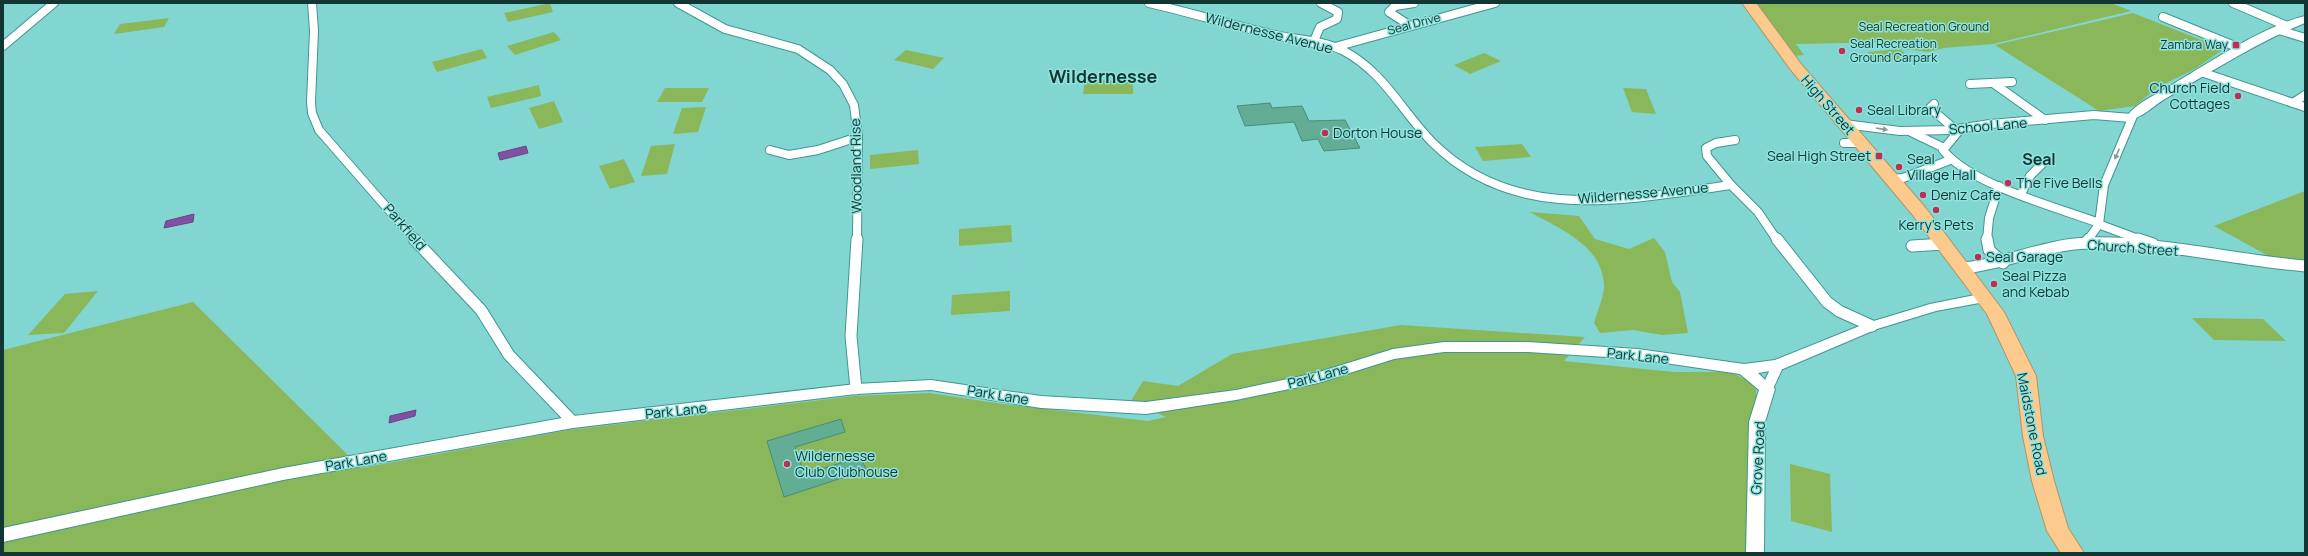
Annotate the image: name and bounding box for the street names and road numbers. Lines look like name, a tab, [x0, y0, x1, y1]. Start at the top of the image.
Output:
street label: Wildernesse Avenue	[1203, 7, 1335, 58]
street label: Seal Drive	[1385, 8, 1442, 39]
street label: High Street	[1797, 71, 1860, 139]
street label: School Lane	[1948, 113, 2028, 138]
street label: Woodland Rise	[845, 118, 866, 214]
street label: Wildernesse Avenue	[1577, 177, 1709, 208]
street label: Parkfield	[380, 199, 431, 254]
street label: Church Street	[2087, 235, 2180, 260]
street label: Park Lane	[1606, 343, 1670, 368]
street label: Park Lane	[1285, 358, 1350, 393]
street label: Maidstone Road	[2013, 371, 2052, 477]
street label: Park Lane	[966, 380, 1030, 409]
street label: Park Lane	[644, 398, 708, 423]
street label: Grove Road	[1746, 421, 1769, 495]
street label: Park Lane	[324, 446, 388, 475]

